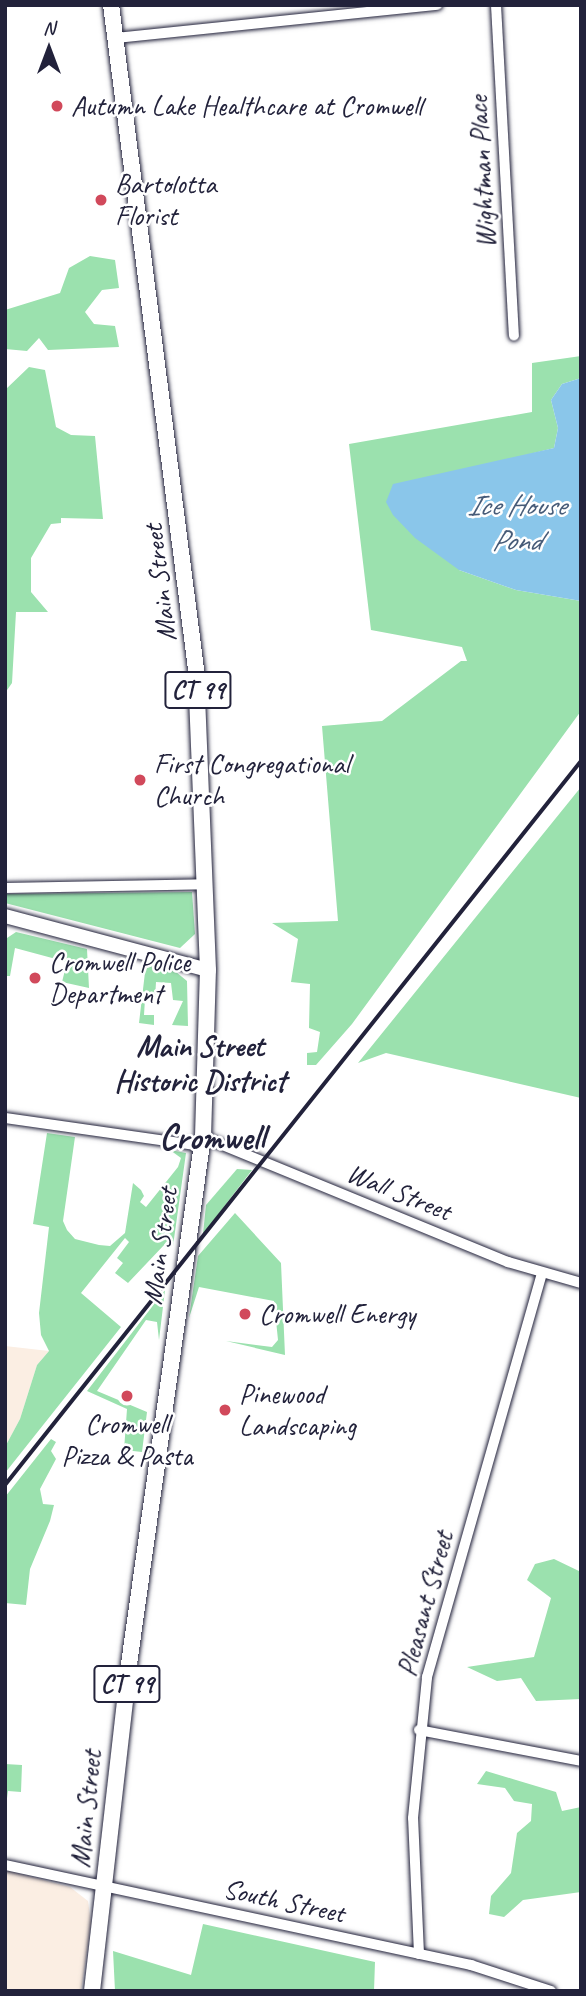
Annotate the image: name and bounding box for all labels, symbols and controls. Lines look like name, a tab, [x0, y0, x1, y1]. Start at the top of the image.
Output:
north arrow	[14, 14, 84, 84]
text: N	[43, 16, 55, 40]
place label: Autumn Lake Healthcare at Cromwell	[71, 89, 423, 123]
street label: Wightman Place	[461, 94, 503, 250]
marker: Autumn Lake Healthcare at Cromwell	[49, 98, 65, 114]
place label: Bartolotta Florist	[115, 167, 216, 233]
marker: Bartolotta Florist	[93, 192, 109, 208]
water label: Ice House Pond	[467, 487, 565, 558]
street label: Main Street	[136, 522, 184, 644]
road number: CT 99	[163, 668, 233, 712]
place label: First Congregational Church	[154, 747, 347, 813]
marker: First Congregational Church	[132, 772, 148, 788]
place label: Cromwell Police Department	[49, 945, 190, 1011]
marker: Cromwell Police Department	[27, 970, 43, 986]
district label: Main Street Historic District	[114, 1028, 286, 1098]
district label: Cromwell	[159, 1117, 265, 1159]
street label: Wall Street	[342, 1156, 456, 1228]
street label: Main Street	[135, 1185, 185, 1307]
place label: Cromwell Energy	[259, 1297, 415, 1331]
marker: Cromwell Energy	[237, 1306, 253, 1322]
place label: Pinewood Landscaping	[239, 1377, 356, 1443]
marker: Cromwell Pizza & Pasta	[119, 1388, 135, 1404]
marker: Pinewood Landscaping	[217, 1402, 233, 1418]
place label: Cromwell Pizza & Pasta	[62, 1407, 192, 1473]
street label: Pleasant Street	[389, 1528, 461, 1680]
road number: CT 99	[92, 1662, 162, 1707]
street label: Main Street	[63, 1749, 109, 1869]
street label: South Street	[220, 1872, 348, 1930]

